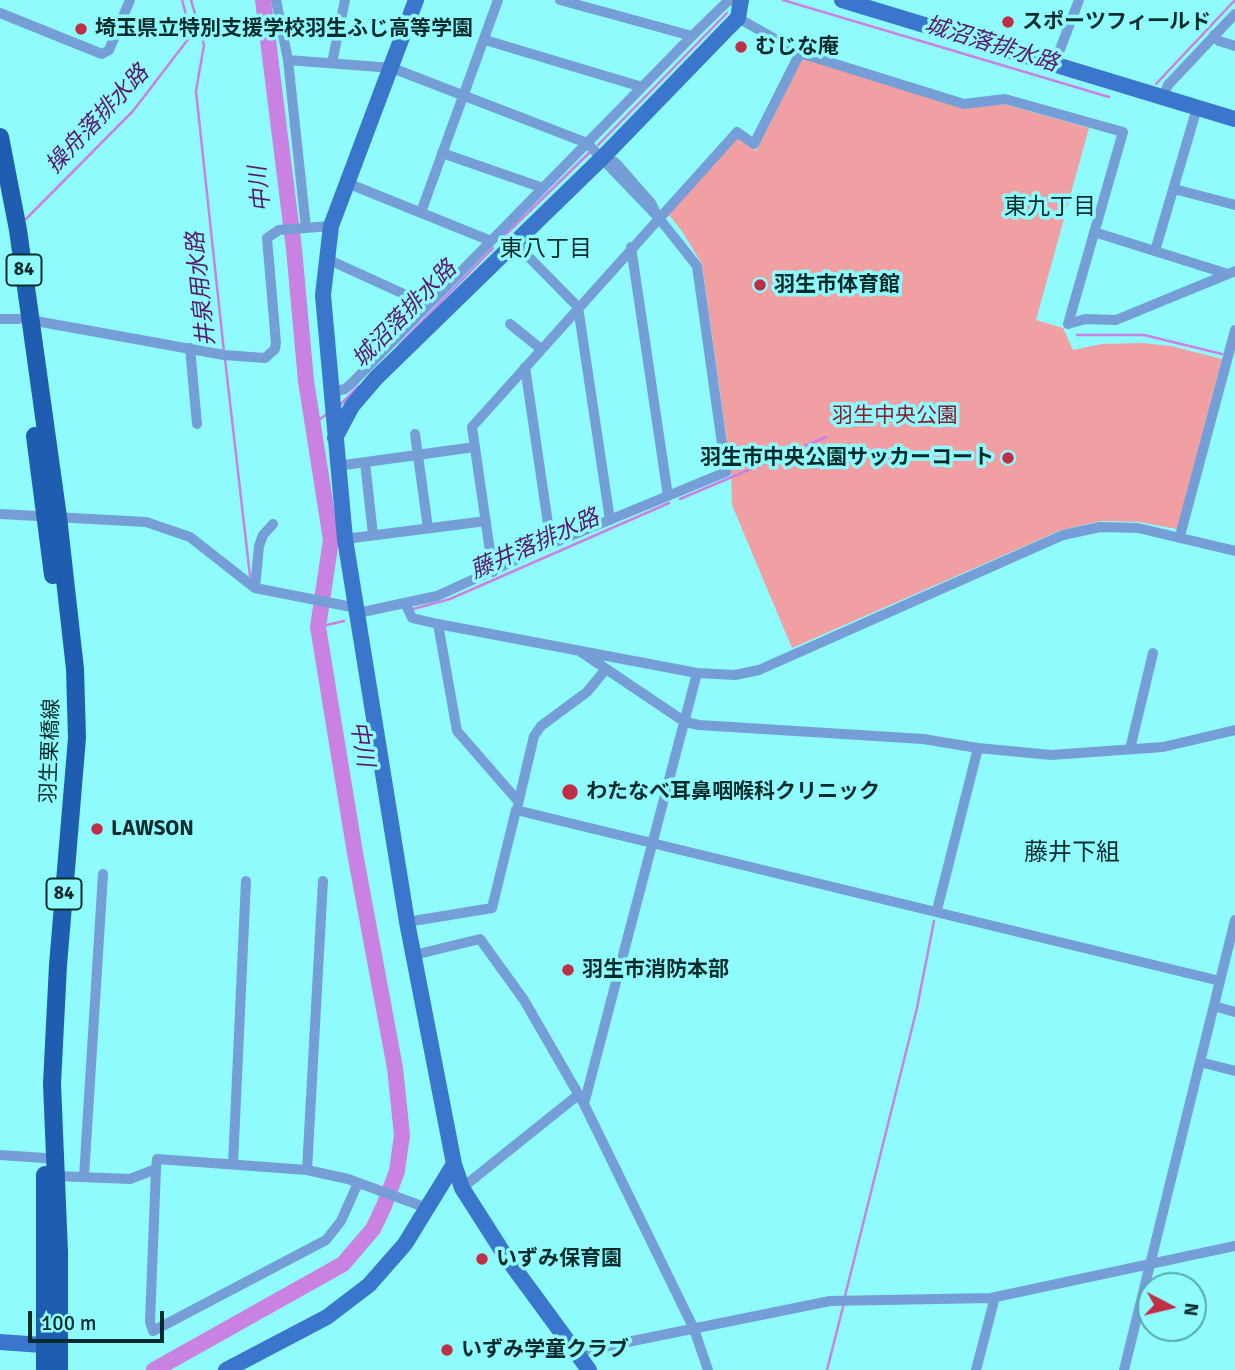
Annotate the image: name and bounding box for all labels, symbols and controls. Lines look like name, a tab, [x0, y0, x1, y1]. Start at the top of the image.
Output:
place label: スポーツフィ一ルド	[1022, 9, 1211, 35]
water label: 城沼落排水路	[921, 12, 1061, 78]
marker: スポーツフィ一ルド	[1000, 14, 1016, 30]
place label: 埼玉県立特別支援学校羽生ふじ高等学園	[95, 16, 473, 42]
marker: 埼玉県立特別支援学校羽生ふじ高等学園	[73, 21, 89, 37]
place label: むじな庵	[755, 34, 839, 60]
marker: むじな庵	[733, 39, 749, 55]
water label: 操舟落排水路	[41, 60, 155, 180]
water label: 中川	[245, 165, 277, 213]
district label: 東九丁目	[1004, 194, 1096, 222]
water label: 井泉用水路	[182, 230, 222, 348]
district label: 東八丁目	[500, 236, 592, 264]
road number: 84	[6, 254, 42, 286]
water label: 城沼落排水路	[347, 256, 463, 374]
place label: 羽生市体育館	[774, 272, 900, 298]
marker: 羽生市体育館	[752, 277, 768, 293]
park label: 羽生中央公園	[832, 403, 958, 429]
place label: 羽生市中央公園サッカーコート	[700, 445, 994, 471]
marker: 羽生市中央公園サッカーコート	[1000, 450, 1016, 466]
water label: 藤井落排水路	[466, 504, 604, 586]
street label: 羽生栗橋線	[37, 698, 65, 804]
water label: 中川	[343, 719, 379, 769]
place label: わたなべ耳鼻咽喉科クリニック	[586, 779, 880, 805]
marker: わたなべ耳鼻咽喉科クリニック	[560, 782, 580, 802]
place label: LAWSON	[111, 816, 194, 842]
marker: LAWSON	[89, 821, 105, 837]
district label: 藤井下組	[1024, 840, 1120, 868]
road number: 84	[46, 878, 82, 909]
place label: 羽生市消防本部	[582, 957, 729, 983]
marker: 羽生市消防本部	[560, 962, 576, 978]
place label: いずみ保育園	[496, 1246, 622, 1272]
marker: いずみ保育園	[474, 1251, 490, 1267]
north arrow	[1137, 1272, 1207, 1342]
scale bar	[32, 1296, 168, 1340]
text: N	[1178, 1301, 1204, 1317]
text: 100 m	[41, 1310, 96, 1336]
place label: いずみ学童クラブ	[461, 1337, 629, 1363]
marker: いずみ学童クラブ	[439, 1342, 455, 1358]

